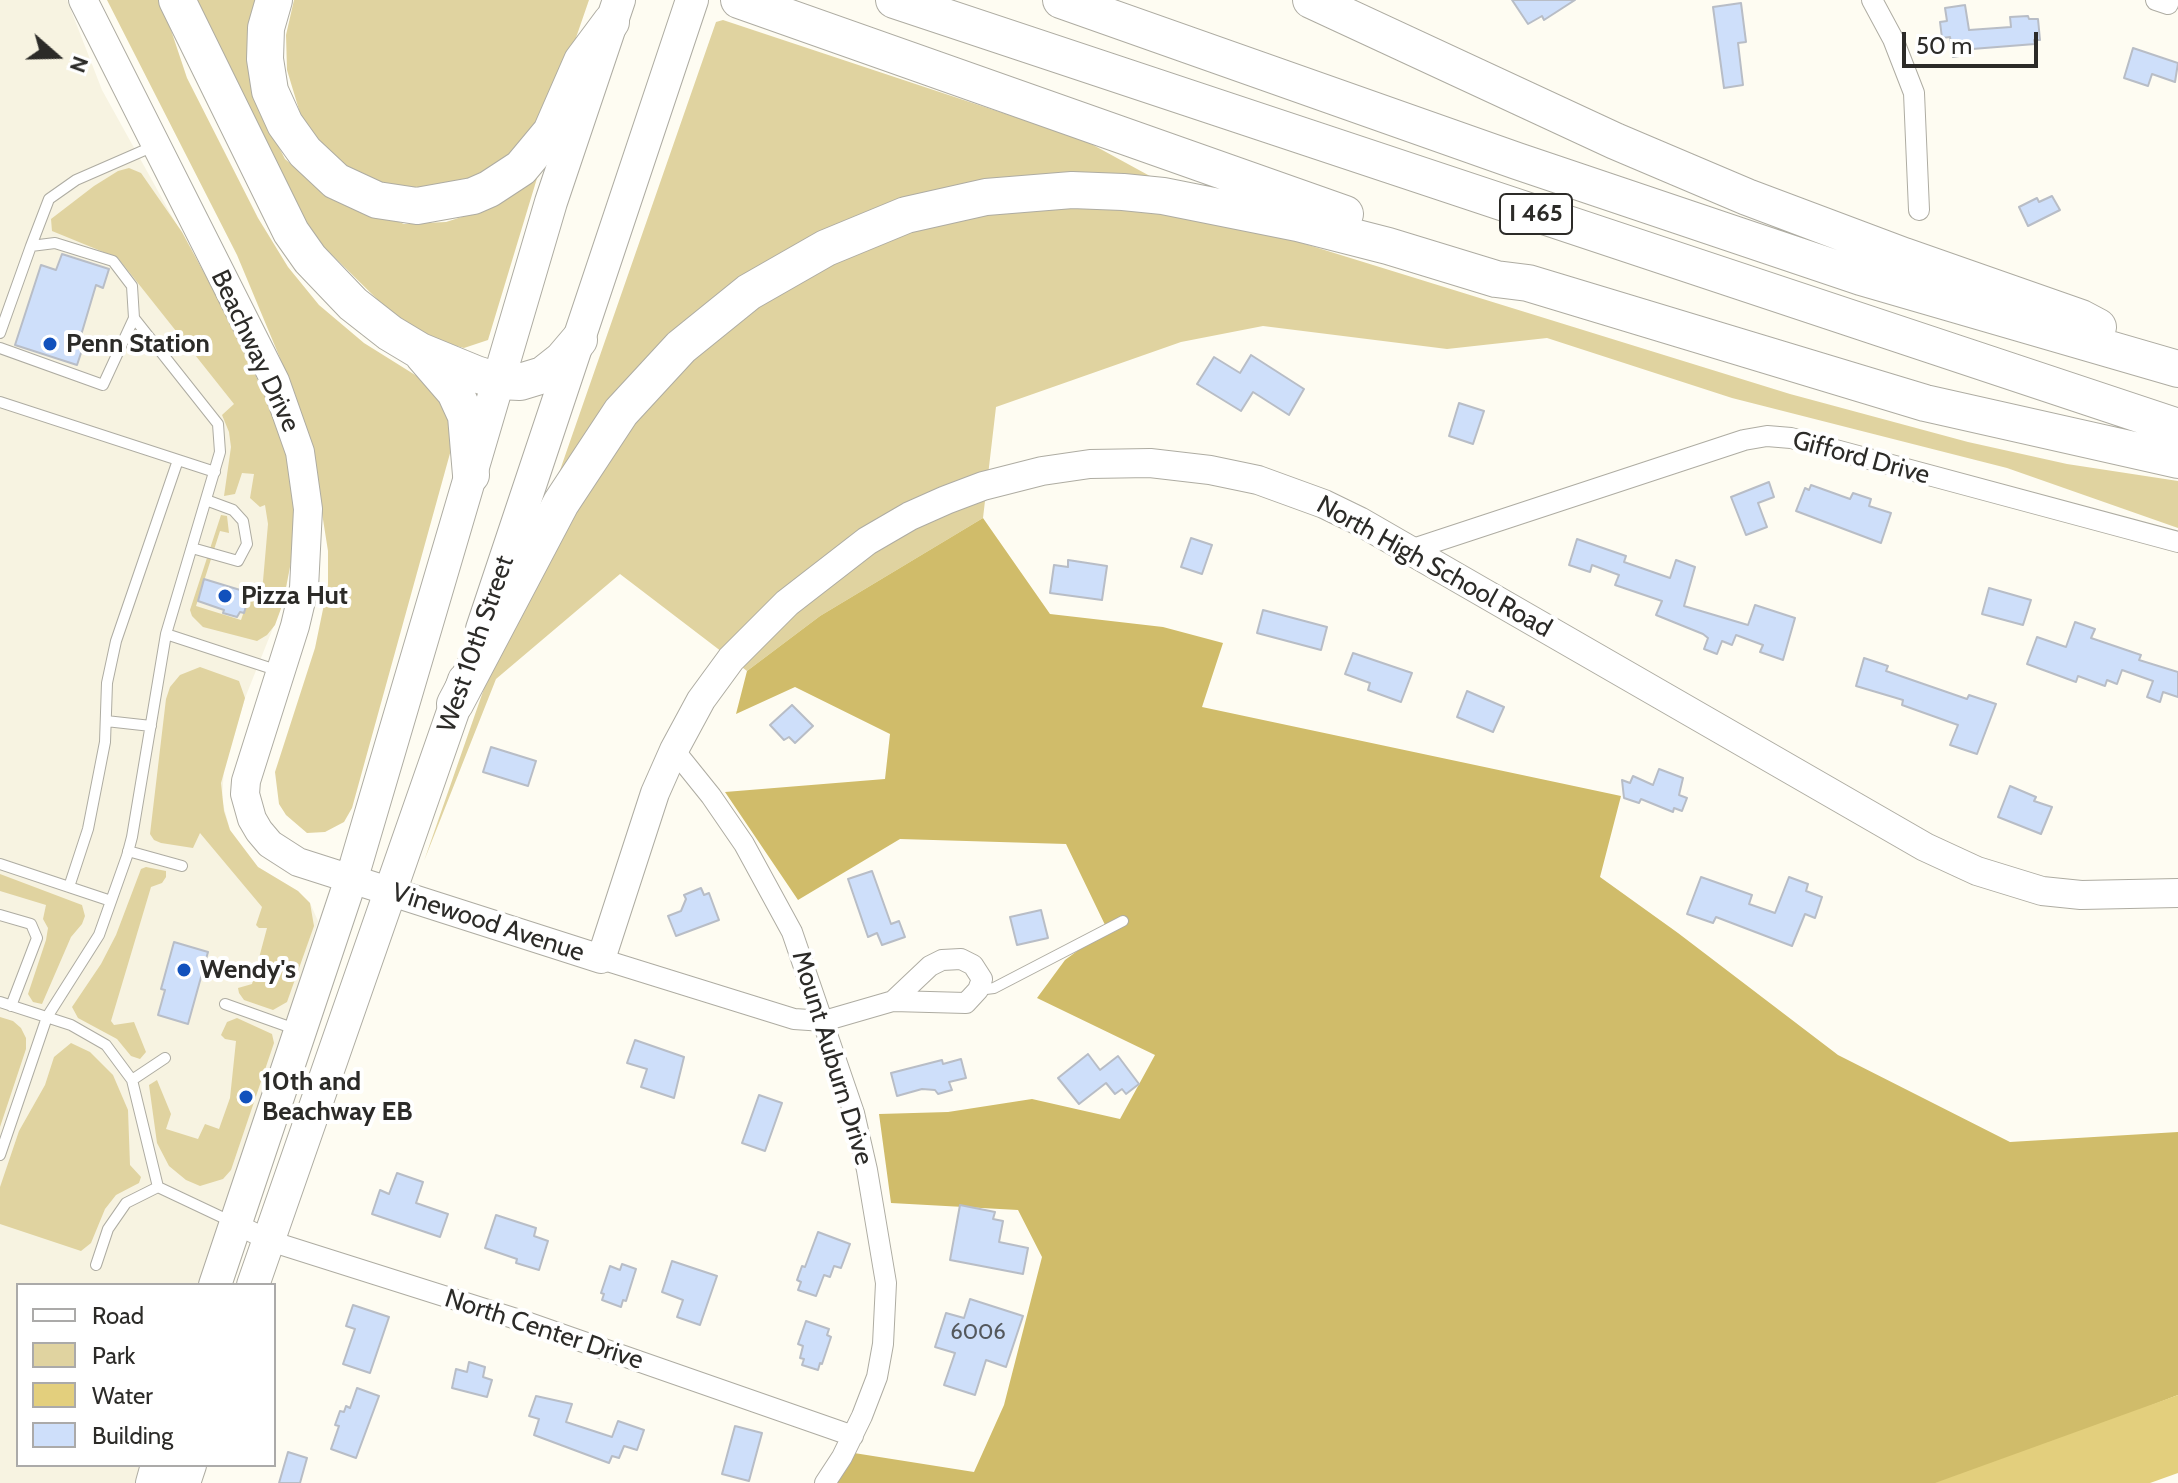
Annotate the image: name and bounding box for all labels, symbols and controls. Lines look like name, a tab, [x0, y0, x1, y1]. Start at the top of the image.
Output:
north arrow	[16, 16, 96, 96]
scale bar	[1906, 16, 2042, 66]
text: 50 m	[1916, 31, 1972, 60]
text: N	[64, 52, 94, 76]
road number: I 465	[1500, 194, 1572, 234]
street label: Beachway Drive	[204, 265, 306, 437]
place label: Penn Station	[66, 328, 210, 360]
marker: Penn Station	[41, 335, 59, 353]
street label: Gifford Drive	[1789, 425, 1933, 491]
street label: North High School Road	[1311, 489, 1557, 645]
street label: West 10th Street	[431, 552, 521, 736]
place label: Pizza Hut	[241, 580, 348, 612]
marker: Pizza Hut	[216, 587, 234, 605]
street label: Vinewood Avenue	[388, 877, 588, 969]
street label: Mount Auburn Drive	[785, 947, 879, 1169]
place label: Wendy's	[200, 954, 296, 986]
marker: Wendy's	[175, 961, 193, 979]
place label: 10th and Beachway EB	[262, 1066, 413, 1128]
marker: 10th and Beachway EB	[237, 1088, 255, 1106]
legend	[16, 1283, 276, 1467]
street label: North Center Drive	[441, 1283, 647, 1377]
text: Road	[92, 1301, 144, 1330]
house number: 6006	[950, 1320, 1006, 1346]
text: Park	[92, 1341, 135, 1370]
text: Water	[92, 1381, 153, 1410]
text: Building	[92, 1421, 173, 1450]

